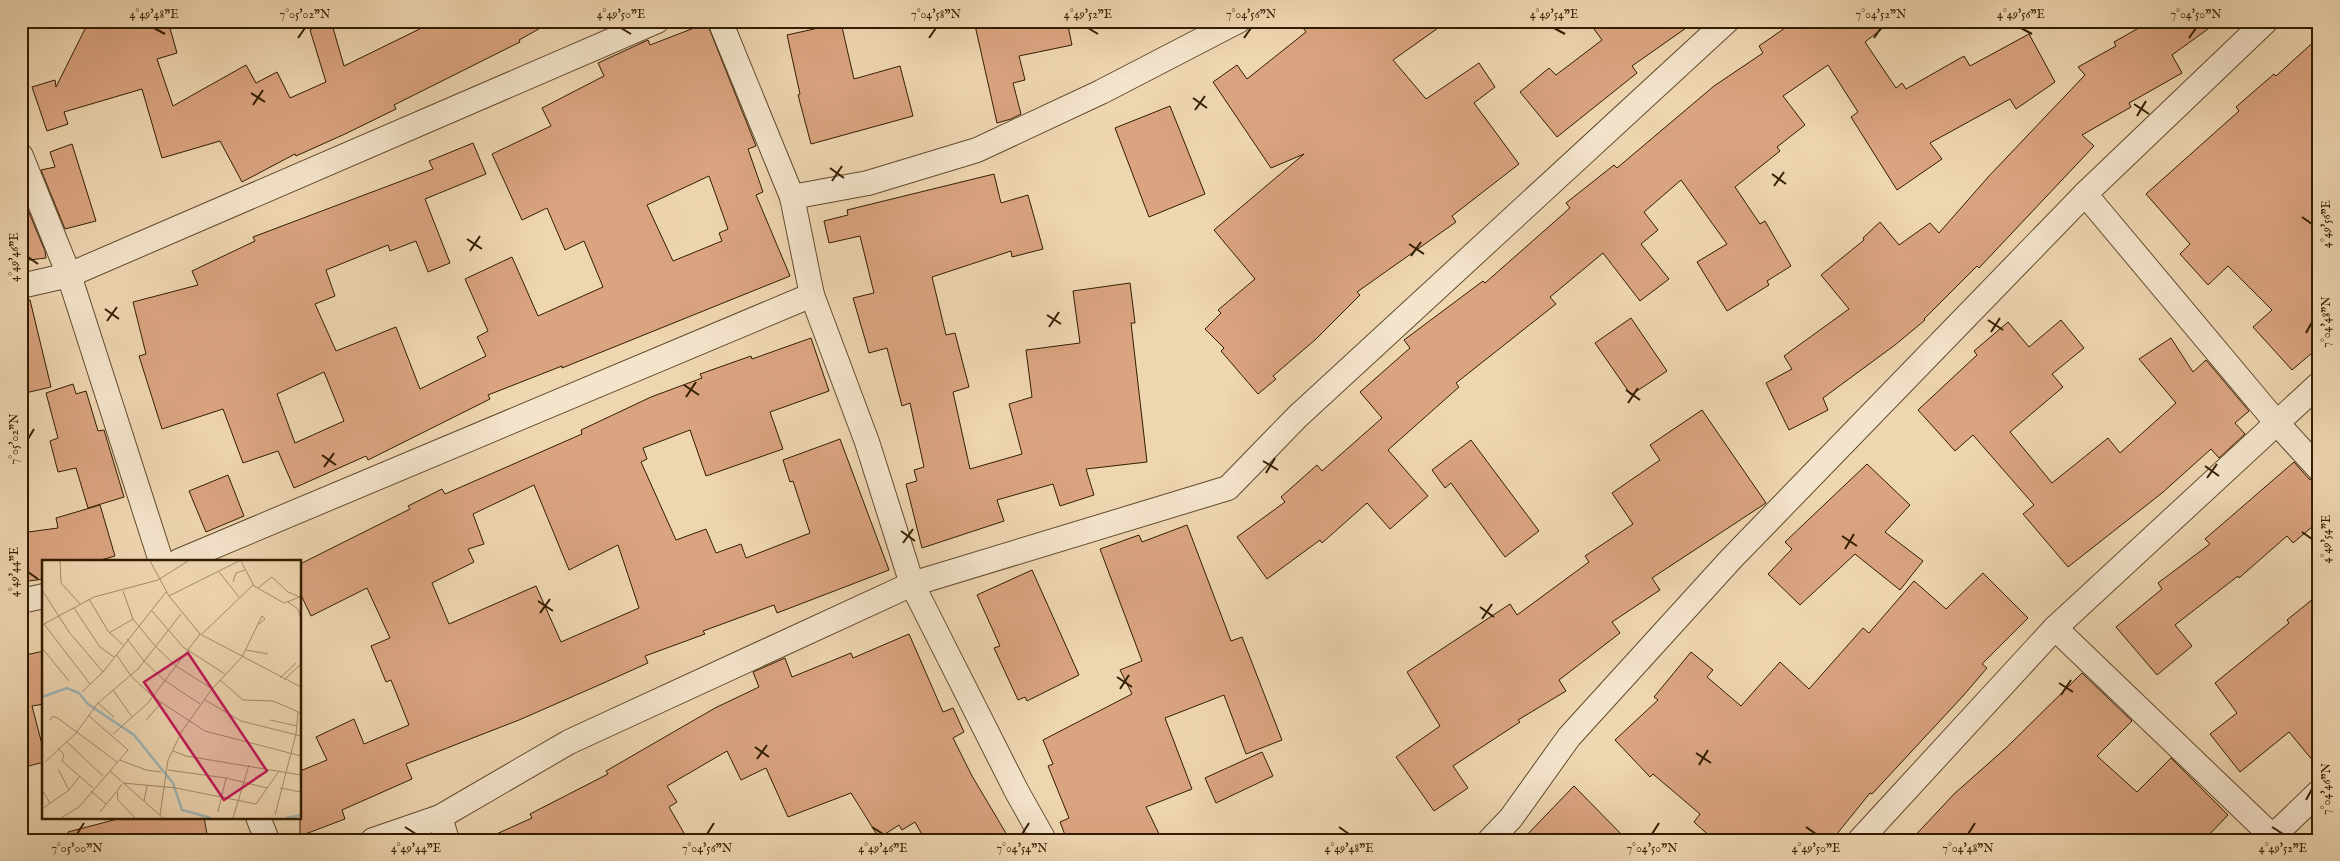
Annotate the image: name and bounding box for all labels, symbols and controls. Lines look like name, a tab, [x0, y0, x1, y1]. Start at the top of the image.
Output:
text: 4°49'48"E	[130, 7, 178, 22]
text: 7°05'02"N	[280, 7, 331, 22]
text: 4°49'50"E	[597, 7, 645, 22]
text: 7°04'58"N	[911, 7, 962, 22]
text: 4°49'52"E	[1064, 7, 1112, 22]
text: 7°04'56"N	[1226, 7, 1277, 22]
text: 4°49'54"E	[1530, 7, 1578, 22]
text: 7°04'52"N	[1856, 7, 1907, 22]
text: 4°49'56"E	[1997, 7, 2045, 22]
text: 7°04'50"N	[2170, 7, 2222, 22]
text: 4°49'56"E	[2319, 200, 2334, 248]
text: 4°49'46"E	[7, 232, 22, 282]
text: 7°04'48"N	[2319, 296, 2334, 348]
text: 7°05'02"N	[7, 413, 22, 464]
text: 4°49'54"E	[2319, 515, 2334, 563]
text: 4°49'44"E	[7, 547, 22, 597]
inset map	[42, 560, 301, 818]
text: 7°04'46"N	[2319, 762, 2334, 815]
text: 7°05'00"N	[51, 841, 103, 856]
text: 4°49'44"E	[391, 841, 441, 856]
text: 7°04'56"N	[682, 841, 733, 856]
text: 4°49'46"E	[858, 841, 908, 856]
text: 7°04'54"N	[996, 841, 1048, 856]
text: 4°49'48"E	[1325, 841, 1373, 856]
text: 7°04'50"N	[1626, 841, 1678, 856]
text: 4°49'50"E	[1792, 841, 1840, 856]
text: 7°04'48"N	[1942, 841, 1994, 856]
text: 4°49'52"E	[2259, 841, 2307, 856]

